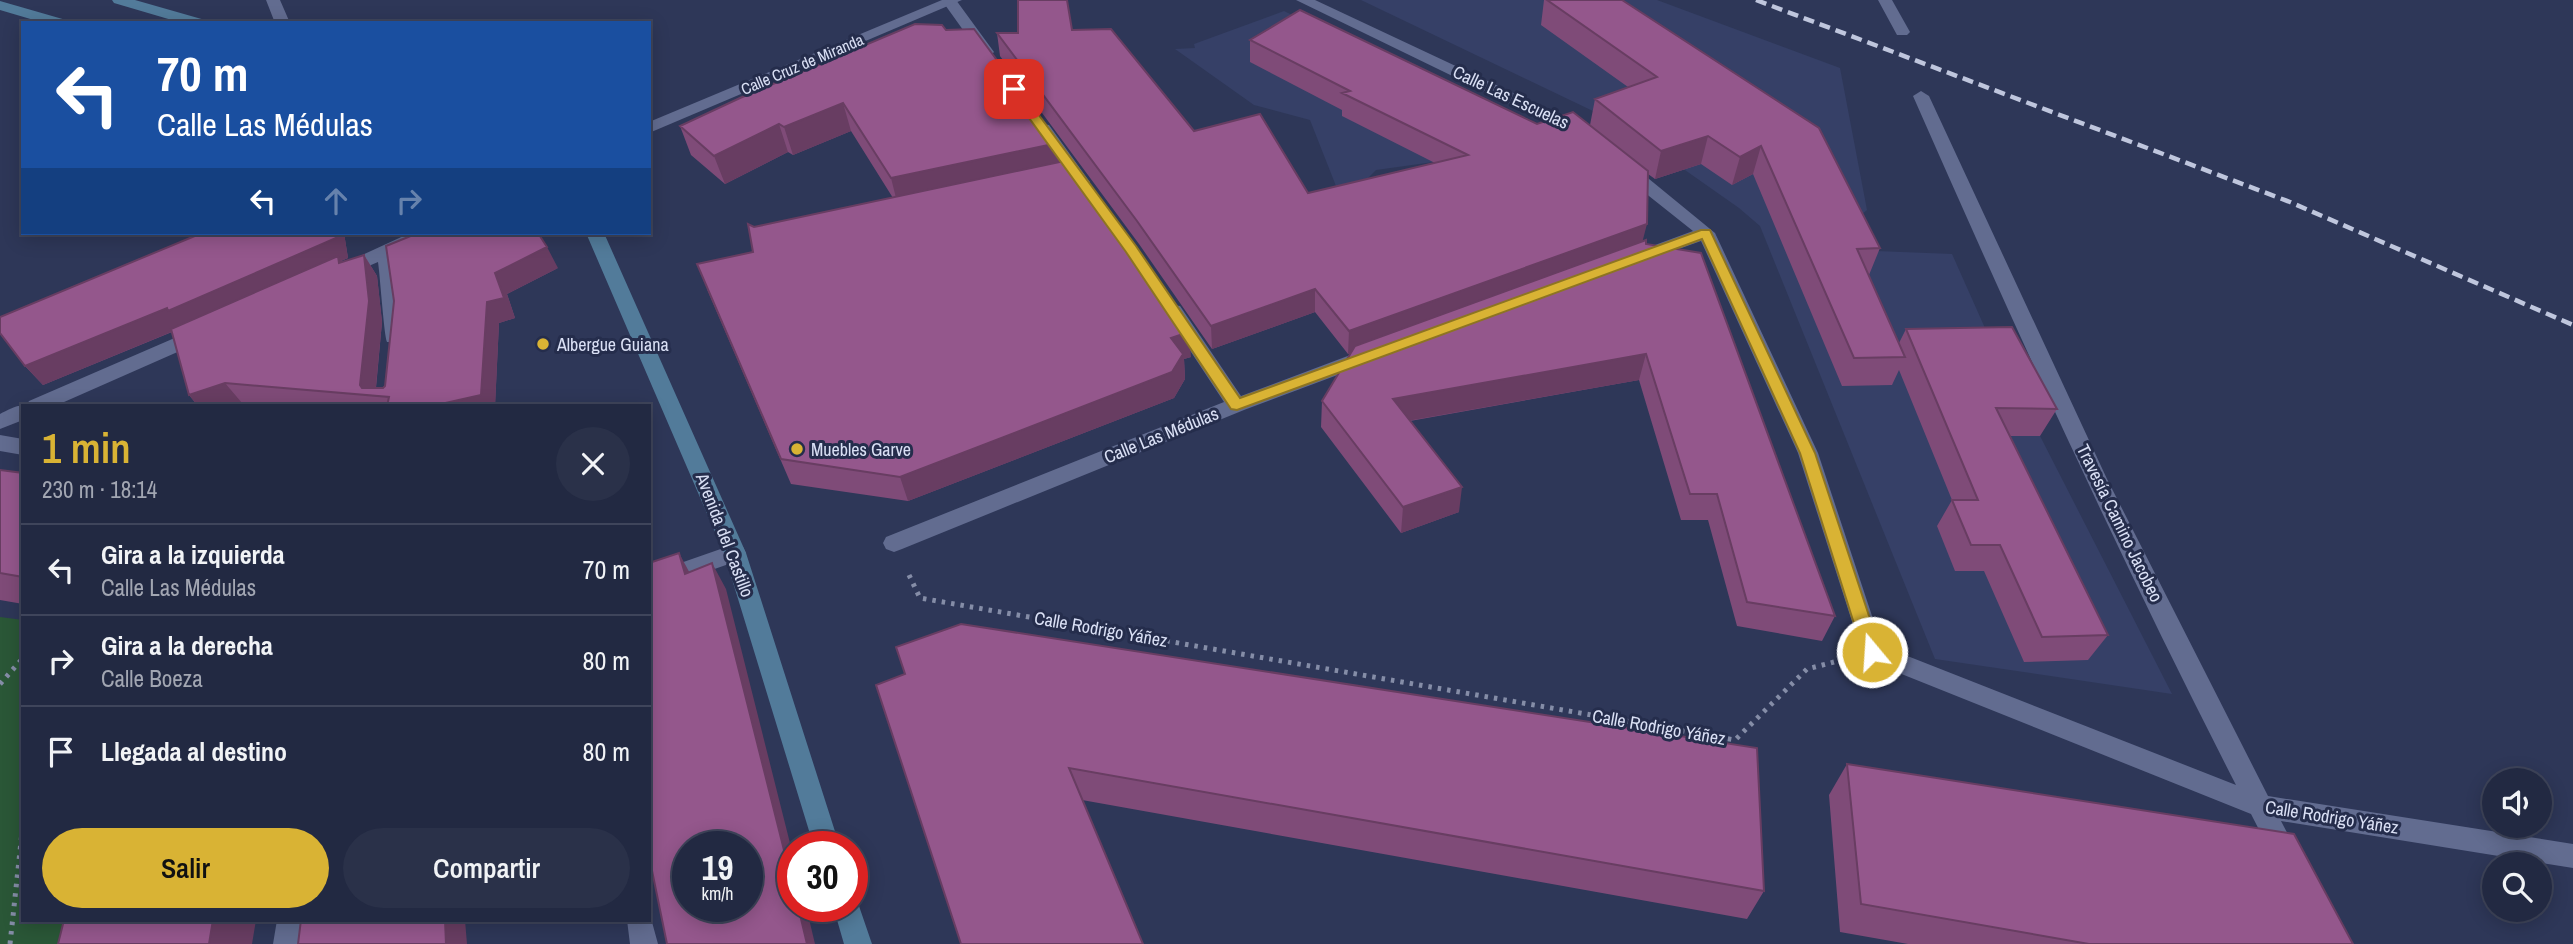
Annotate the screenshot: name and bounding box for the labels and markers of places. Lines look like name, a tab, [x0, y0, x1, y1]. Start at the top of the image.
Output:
pin	[984, 59, 1044, 119]
place label: Albergue Guiana	[556, 332, 669, 357]
marker: Albergue Guiana	[535, 336, 551, 352]
place label: Muebles Garve	[811, 437, 911, 462]
marker: Muebles Garve	[789, 441, 805, 457]

